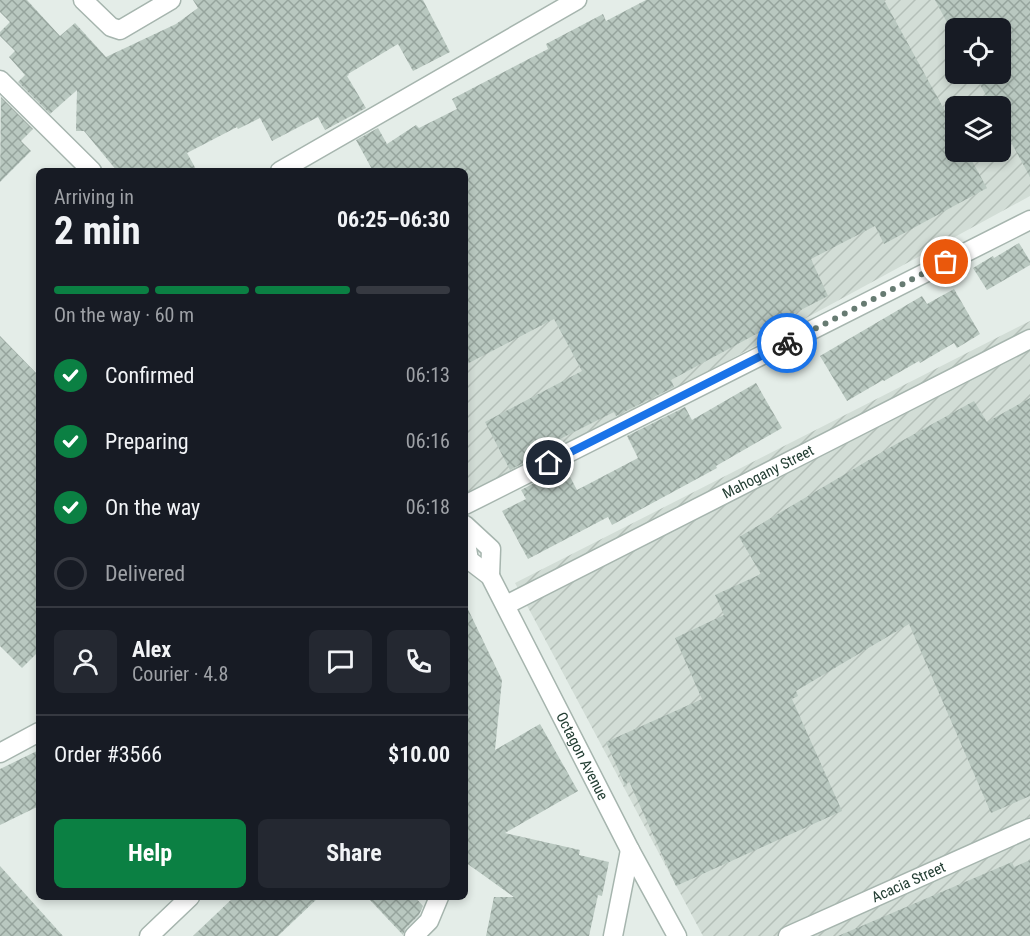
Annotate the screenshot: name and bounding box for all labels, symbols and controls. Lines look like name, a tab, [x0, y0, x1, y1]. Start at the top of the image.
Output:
map controls	[945, 18, 1011, 162]
button: locate	[945, 18, 1011, 84]
button: layers	[945, 96, 1011, 162]
text: Arriving in	[54, 185, 134, 209]
text: 06:25–06:30	[337, 207, 450, 232]
text: 2 min	[54, 208, 141, 254]
pin	[920, 236, 971, 287]
icon: bag	[929, 245, 962, 278]
text: On the way · 60 m	[54, 303, 194, 327]
courier	[757, 313, 817, 373]
icon: bike	[771, 327, 804, 360]
icon: check	[54, 359, 87, 392]
text: Confirmed	[105, 363, 194, 388]
text: 06:13	[406, 363, 450, 387]
icon: check	[54, 425, 87, 458]
text: Preparing	[105, 429, 189, 454]
text: 06:16	[406, 429, 450, 453]
pin	[523, 437, 574, 488]
street label: Mahogany Street	[719, 441, 817, 503]
icon: home	[532, 446, 565, 479]
icon: check	[54, 491, 87, 524]
text: On the way	[105, 495, 200, 520]
text: 06:18	[406, 495, 450, 519]
text: Delivered	[105, 561, 185, 586]
button: person	[54, 630, 117, 693]
button: chat	[309, 630, 372, 693]
button: phone	[387, 630, 450, 693]
text: Alex	[132, 637, 171, 662]
text: Courier · 4.8	[132, 662, 228, 686]
street label: Octagon Avenue	[552, 709, 612, 803]
text: Order #3566	[54, 742, 162, 767]
text: $10.00	[388, 742, 450, 767]
button: Help	[54, 819, 246, 888]
button: Share	[258, 819, 450, 888]
street label: Acacia Street	[869, 858, 948, 907]

